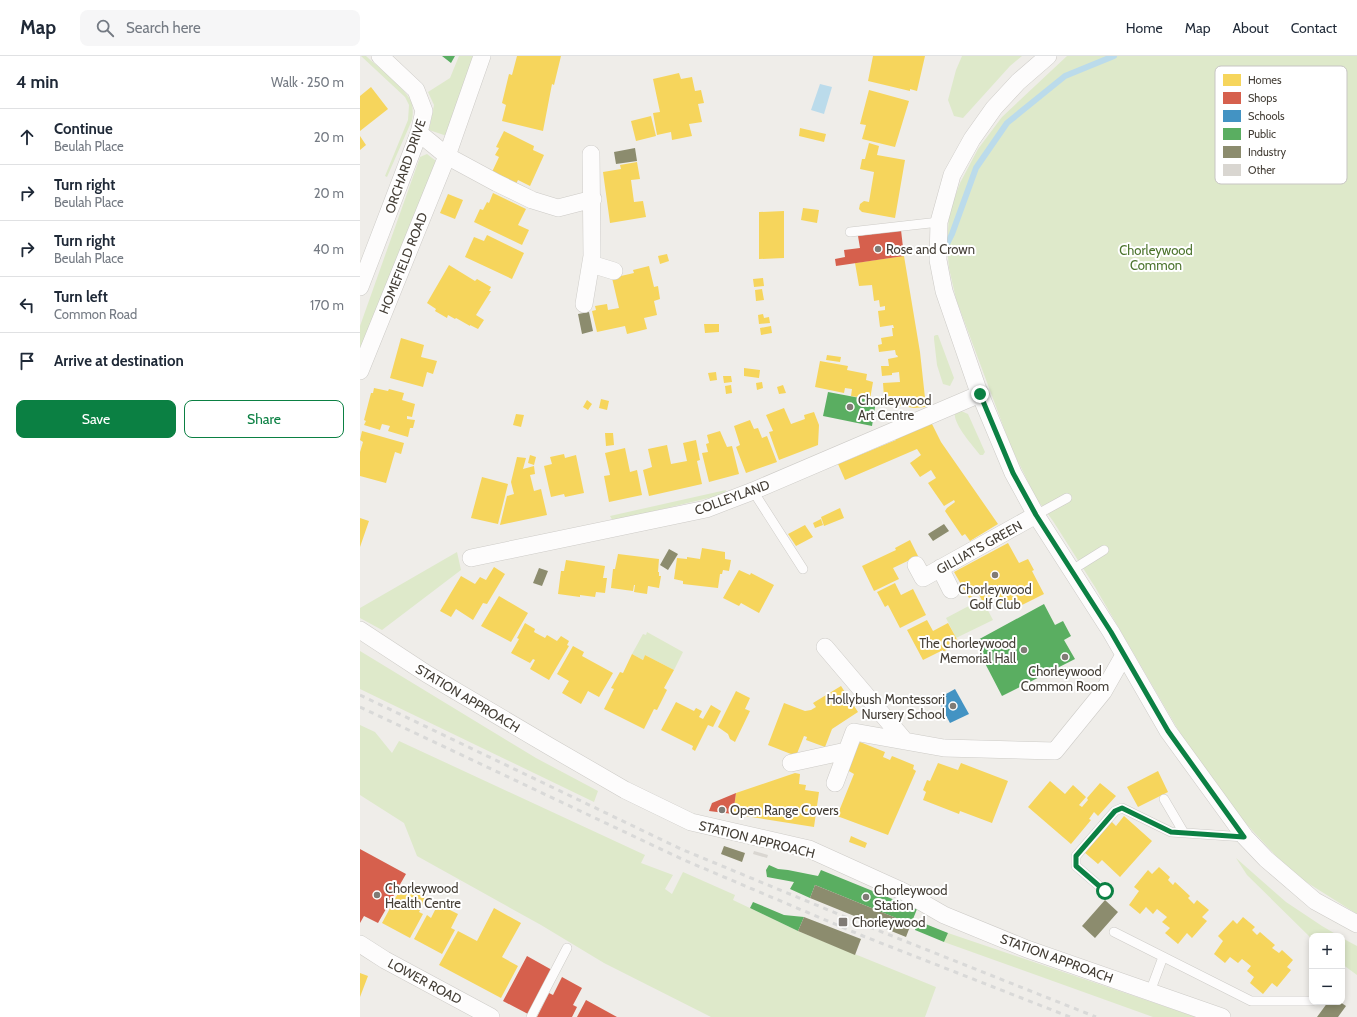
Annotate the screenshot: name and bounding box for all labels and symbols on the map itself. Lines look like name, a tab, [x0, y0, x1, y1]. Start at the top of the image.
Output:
legend	[1215, 66, 1347, 184]
text: Homes	[1248, 73, 1282, 87]
text: Shops	[1248, 91, 1277, 105]
text: Schools	[1248, 109, 1285, 123]
street label: ORCHARD DRIVE	[381, 117, 429, 215]
text: Public	[1248, 127, 1276, 141]
text: Industry	[1248, 145, 1286, 159]
text: Other	[1248, 163, 1276, 177]
street label: HOMEFIELD ROAD	[375, 210, 431, 316]
place label: Rose and Crown	[886, 241, 975, 257]
park label: Chorleywood Common	[1119, 242, 1193, 273]
marker: Rose and Crown	[873, 244, 883, 254]
route end	[971, 385, 989, 403]
place label: Chorleywood Art Centre	[858, 392, 931, 423]
marker: Chorleywood Art Centre	[845, 402, 855, 412]
street label: COLLEYLAND	[692, 476, 772, 518]
street label: GILLIAT'S GREEN	[933, 517, 1025, 577]
marker: Chorleywood Golf Club	[990, 570, 1000, 580]
place label: Chorleywood Golf Club	[958, 581, 1032, 612]
place label: The Chorleywood Memorial Hall	[919, 635, 1016, 666]
marker: The Chorleywood Memorial Hall	[1019, 645, 1029, 655]
marker: Chorleywood Common Room	[1060, 652, 1070, 662]
street label: STATION APPROACH	[413, 660, 523, 736]
place label: Chorleywood Common Room	[1021, 663, 1109, 694]
place label: Hollybush Montessori Nursery School	[826, 691, 945, 722]
marker: Hollybush Montessori Nursery School	[948, 701, 958, 711]
place label: Open Range Covers	[730, 802, 839, 818]
marker: Open Range Covers	[717, 805, 727, 815]
street label: STATION APPROACH	[697, 817, 817, 861]
place label: Chorleywood Health Centre	[385, 880, 461, 911]
place label: Chorleywood Station	[874, 882, 947, 913]
route start	[1096, 882, 1114, 900]
marker: Chorleywood Health Centre	[372, 890, 382, 900]
marker: Chorleywood Station	[861, 892, 871, 902]
place label: Chorleywood	[852, 914, 925, 930]
marker: Chorleywood	[837, 916, 849, 928]
street label: STATION APPROACH	[998, 930, 1116, 986]
street label: LOWER ROAD	[385, 955, 465, 1007]

